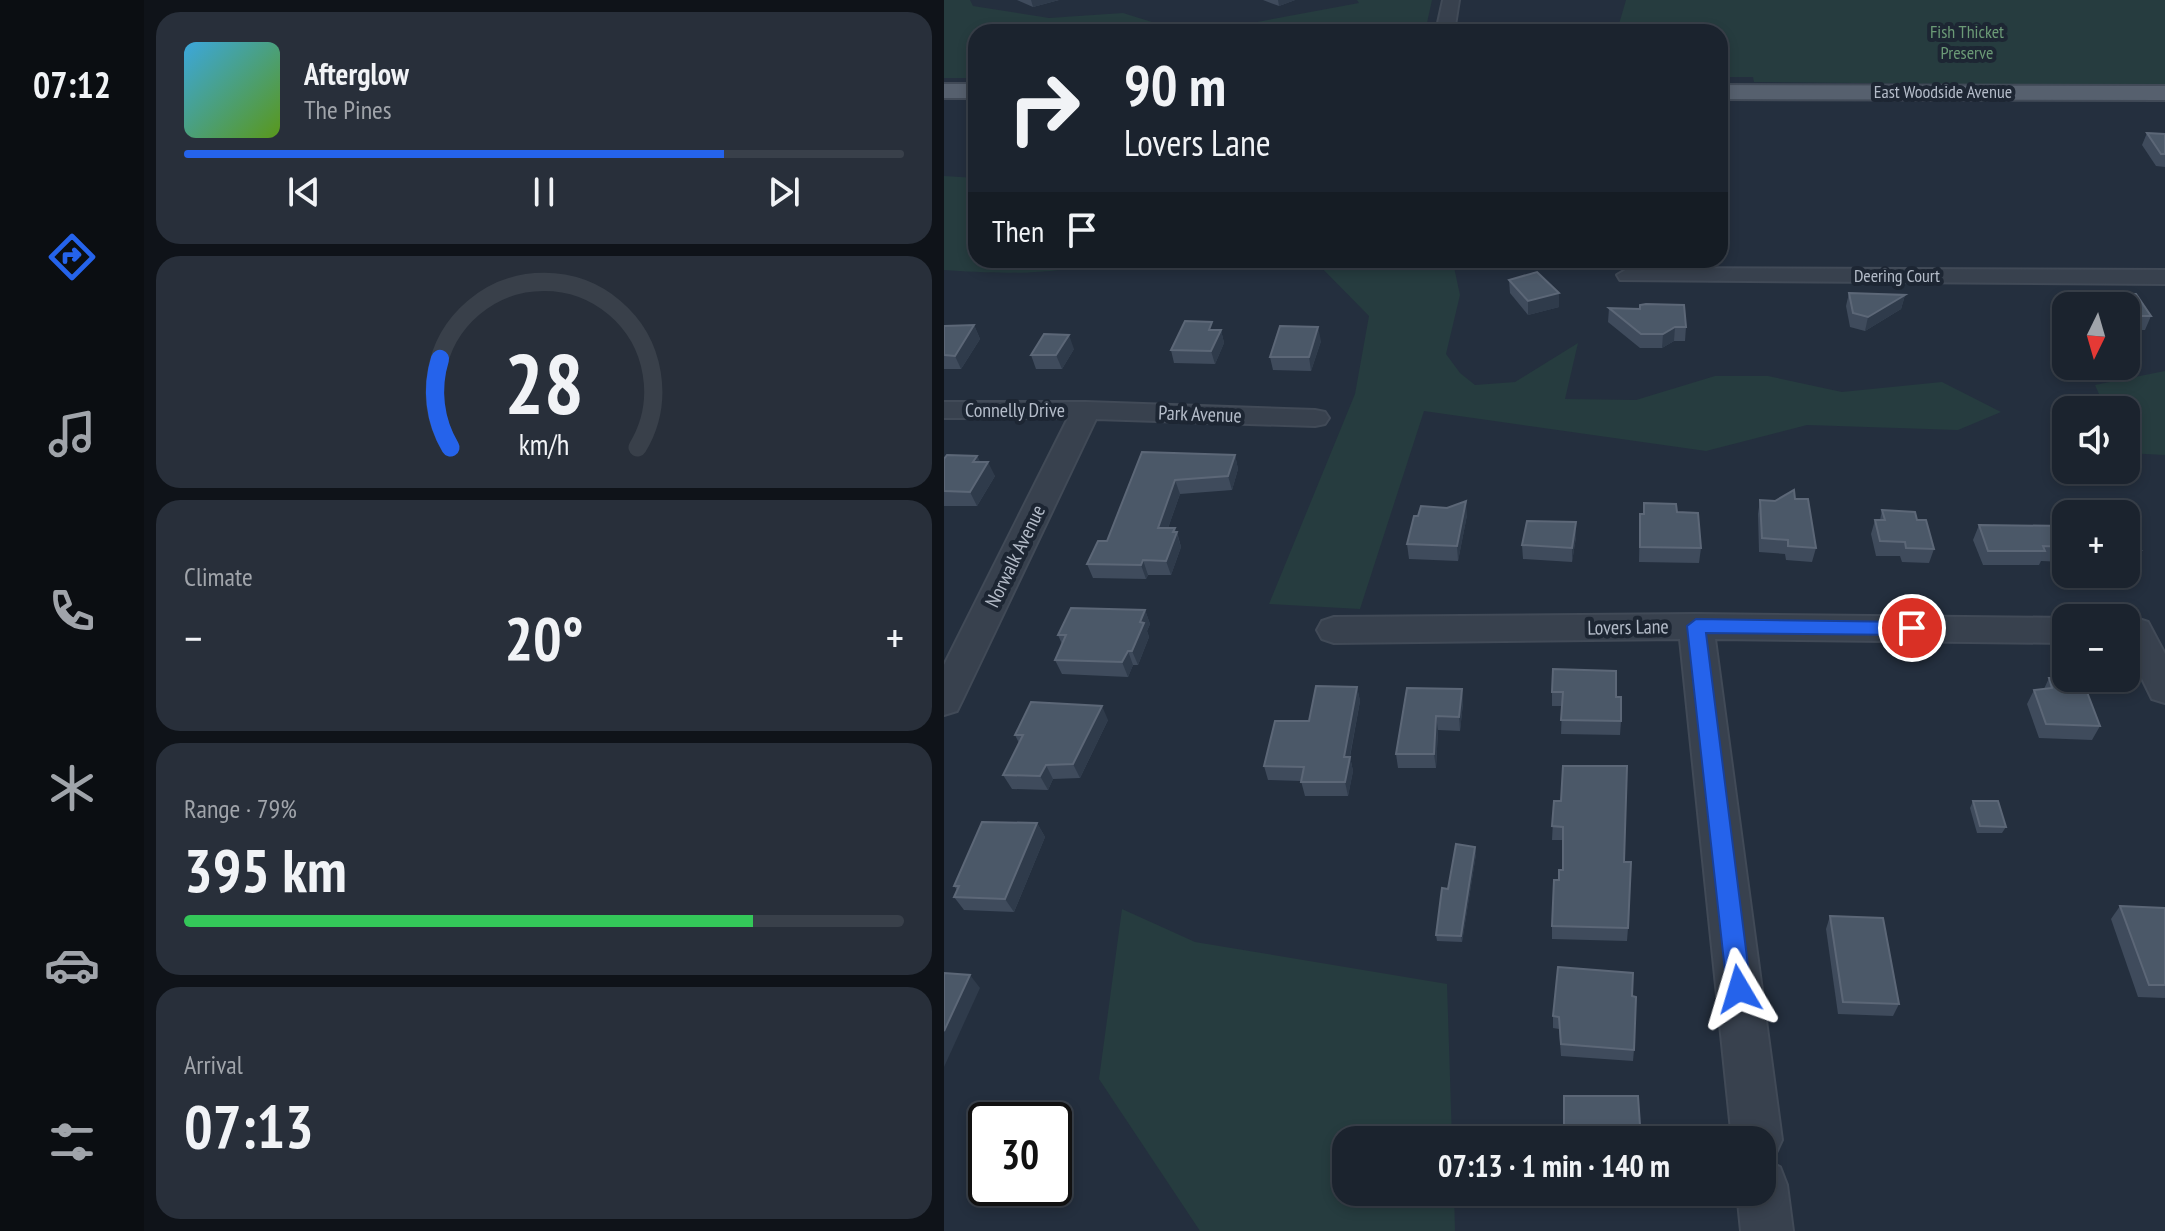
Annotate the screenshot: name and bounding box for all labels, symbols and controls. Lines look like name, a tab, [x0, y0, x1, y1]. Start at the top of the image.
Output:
park label: Fish Thicket Preserve	[1930, 20, 2004, 64]
text: 90 m	[1124, 49, 1226, 121]
text: Afterglow	[304, 54, 409, 93]
icon: right	[992, 56, 1096, 160]
text: 07:12	[33, 61, 111, 108]
street label: East Woodside Avenue	[1874, 80, 2012, 103]
text: The Pines	[304, 93, 392, 126]
text: Lovers Lane	[1124, 119, 1271, 166]
icon: previous	[282, 170, 326, 214]
icon: pause	[522, 170, 566, 214]
icon: next	[762, 170, 806, 214]
icon: arrive	[1060, 208, 1104, 252]
text: Then	[992, 211, 1044, 250]
icon: directions	[44, 229, 100, 285]
street label: Deering Court	[1854, 264, 1940, 287]
north arrow	[2052, 292, 2140, 380]
map controls	[2052, 292, 2140, 692]
text: 28	[504, 328, 584, 436]
button: sound	[2052, 396, 2140, 484]
street label: Connelly Drive	[965, 397, 1065, 423]
street label: Park Avenue	[1158, 400, 1242, 428]
icon: music	[44, 406, 100, 462]
text: km/h	[519, 426, 569, 463]
street label: Norwalk Avenue	[979, 500, 1051, 612]
button: +	[2052, 500, 2140, 588]
text: Climate	[184, 560, 253, 593]
icon: phone	[44, 583, 100, 639]
pin	[1878, 594, 1946, 662]
text: 20°	[504, 599, 584, 677]
button: −	[2052, 604, 2140, 692]
icon: arrive	[1890, 606, 1934, 650]
text: −	[184, 609, 202, 666]
text: +	[886, 609, 904, 666]
street label: Lovers Lane	[1587, 613, 1669, 641]
icon: climate	[44, 760, 100, 816]
text: Range · 79%	[184, 792, 297, 825]
text: 395 km	[184, 831, 347, 909]
icon: car	[44, 937, 100, 993]
position arrow	[1697, 947, 1781, 1031]
text: Arrival	[184, 1048, 243, 1081]
text: 07:13	[184, 1087, 314, 1165]
speed limit sign: 30	[968, 1102, 1072, 1206]
icon: filters	[44, 1114, 100, 1170]
text: 07:13 · 1 min · 140 m	[1438, 1146, 1670, 1185]

